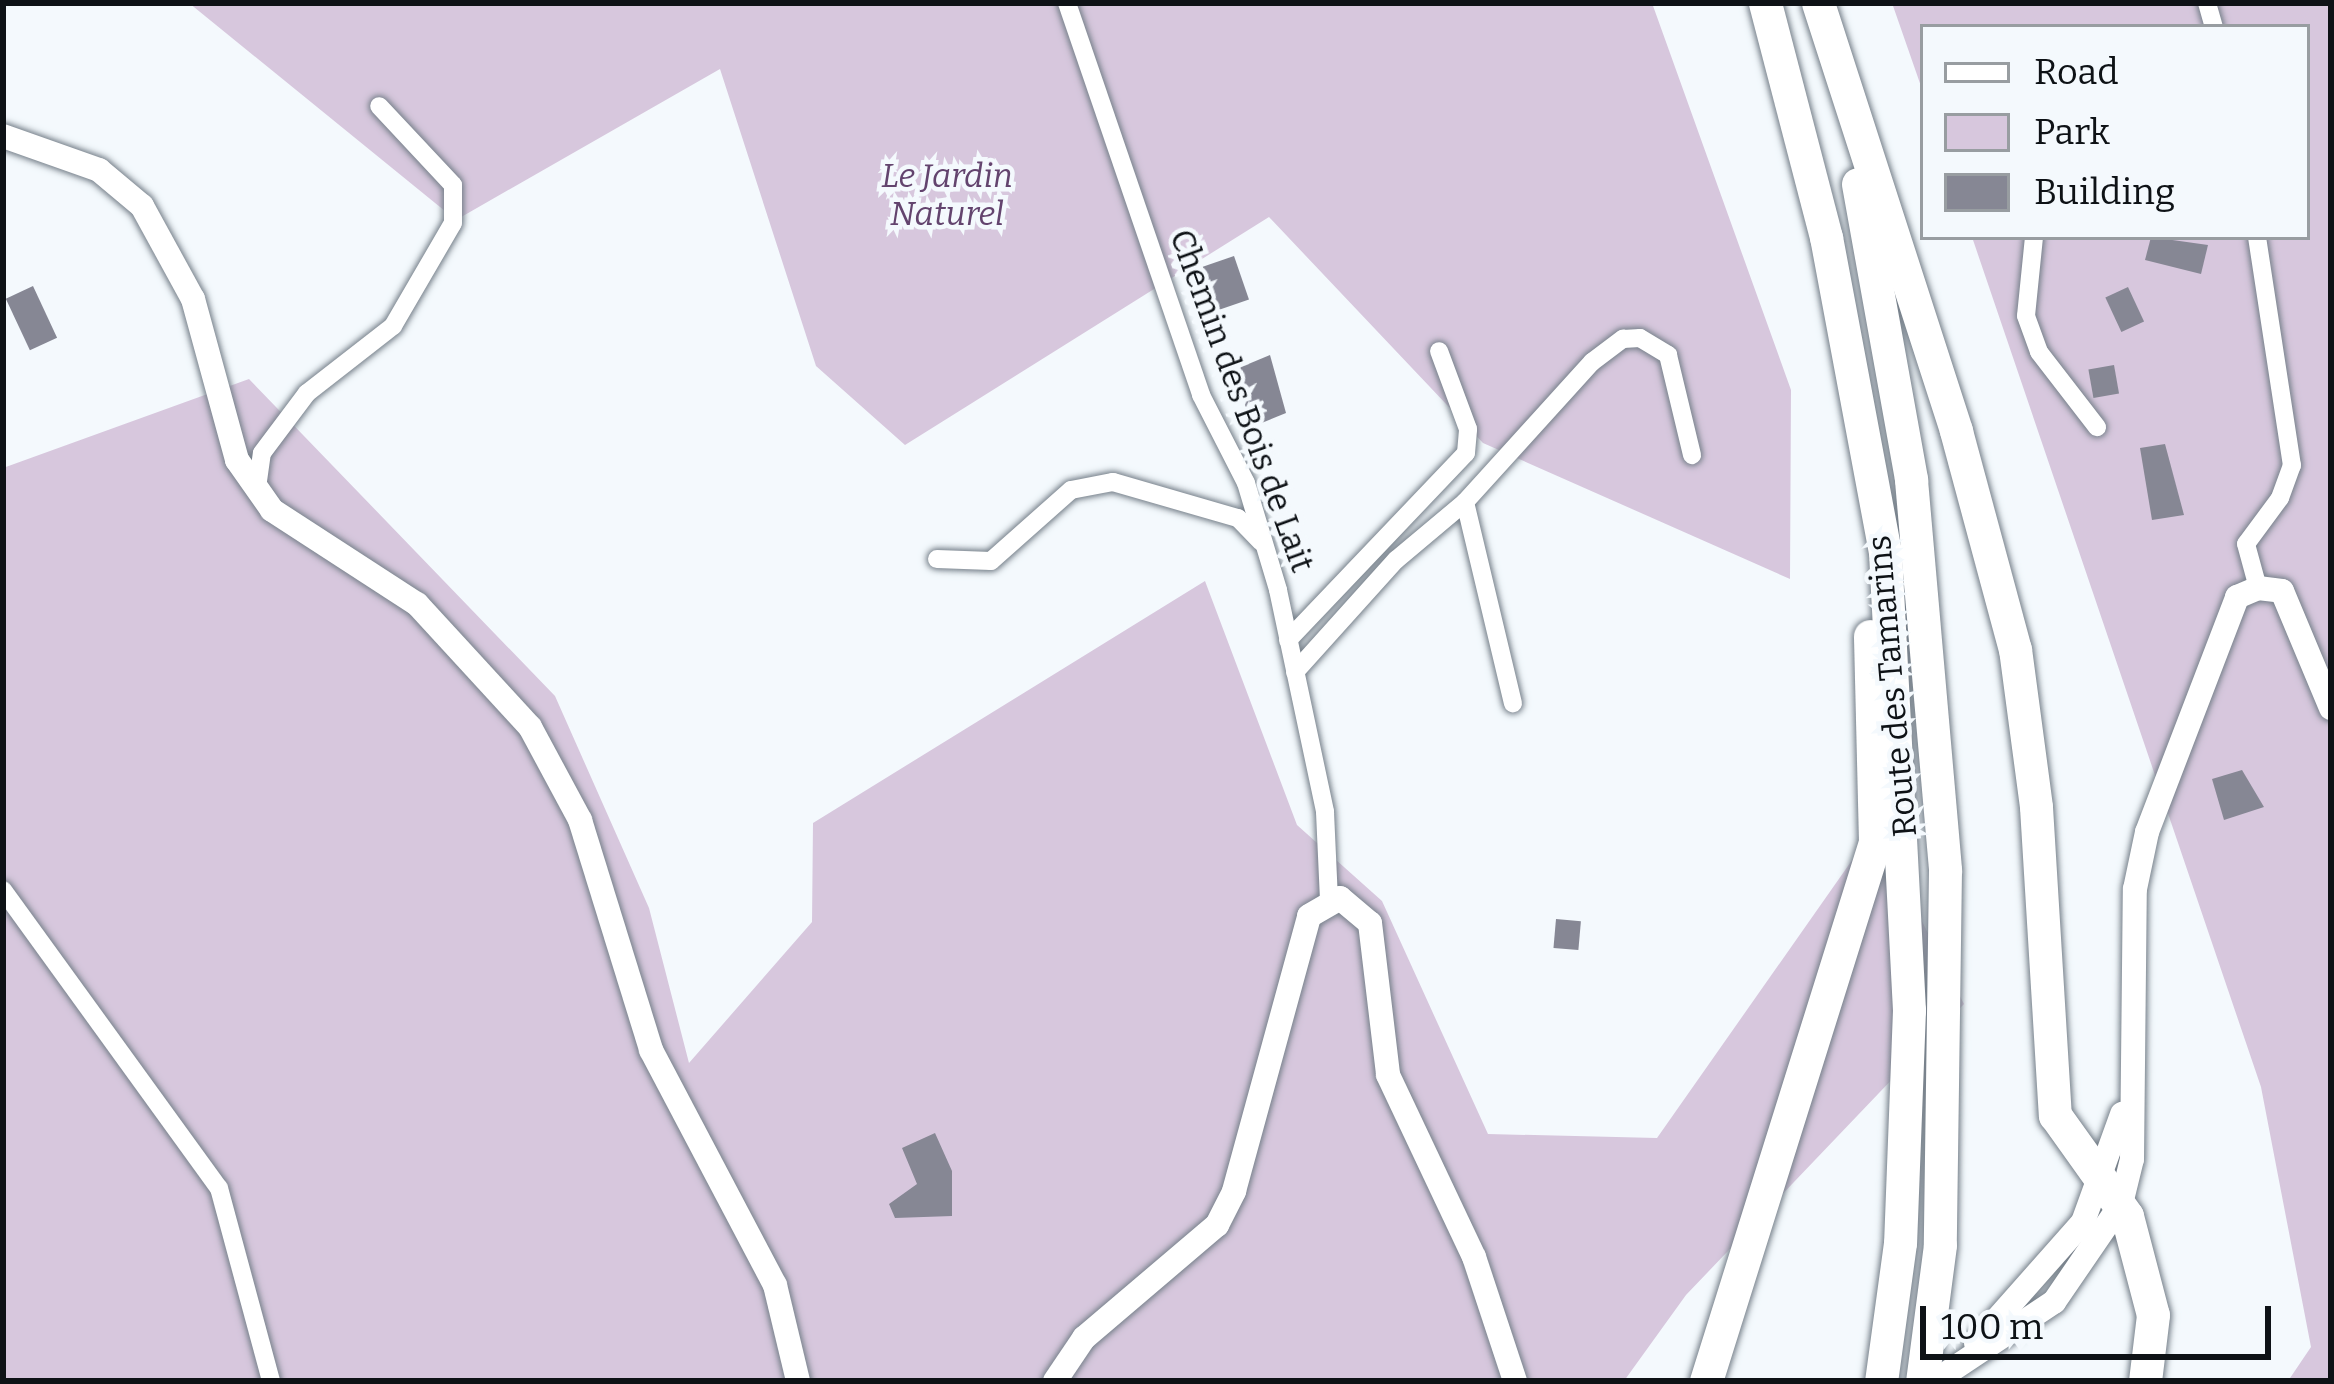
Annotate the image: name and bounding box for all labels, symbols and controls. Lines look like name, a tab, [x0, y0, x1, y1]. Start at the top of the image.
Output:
legend	[1920, 24, 2310, 240]
text: Road	[2034, 50, 2119, 94]
text: Park	[2034, 110, 2110, 154]
park label: Le Jardin Naturel	[881, 157, 1013, 235]
text: Building	[2034, 170, 2175, 214]
street label: Chemin des Bois de Lait	[1161, 224, 1321, 578]
street label: Route des Tamarins	[1860, 534, 1926, 838]
scale bar	[1926, 1282, 2277, 1356]
text: 100 m	[1941, 1305, 2043, 1349]

